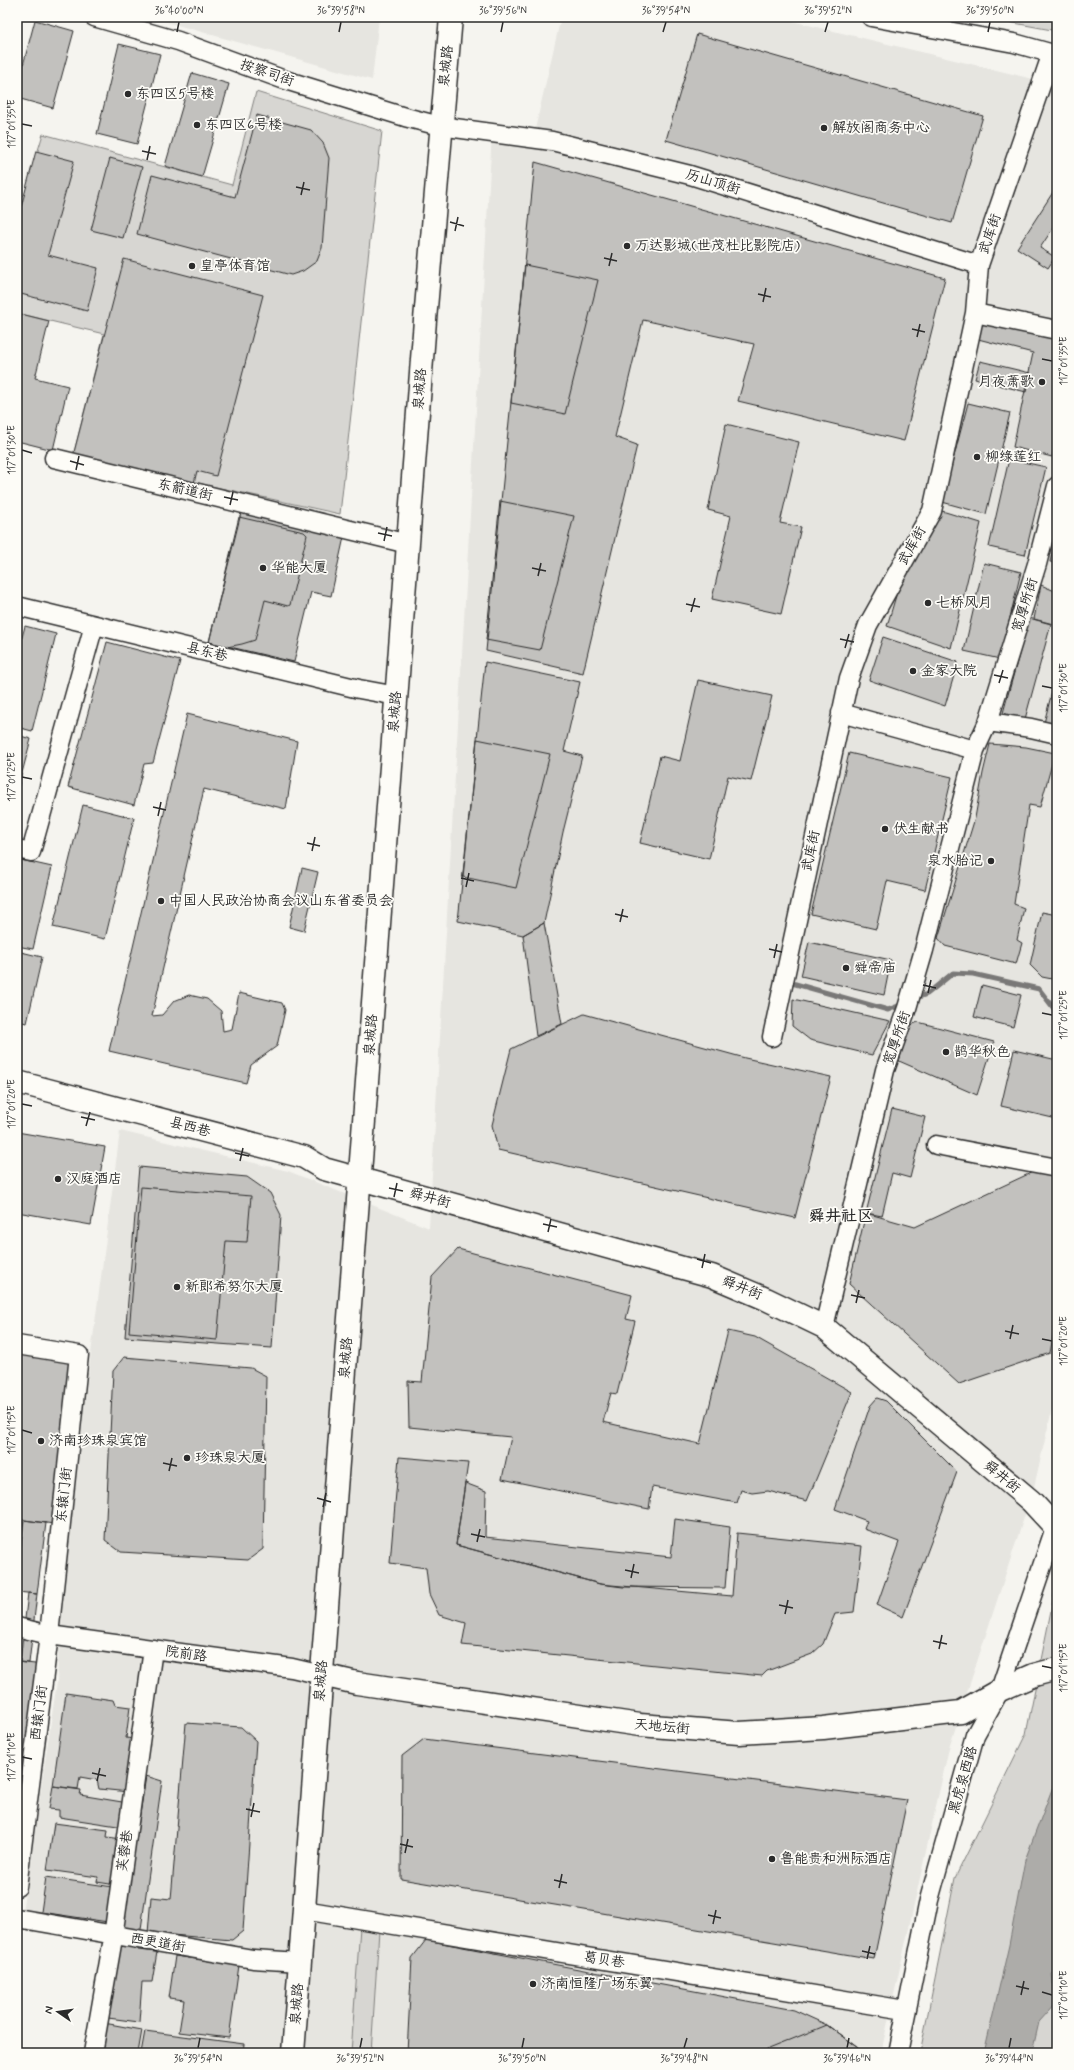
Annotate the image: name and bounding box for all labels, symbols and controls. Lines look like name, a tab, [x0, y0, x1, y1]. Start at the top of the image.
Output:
text: 36°40'00"N	[155, 4, 204, 18]
text: 36°39'58"N	[317, 4, 365, 18]
text: 36°39'56"N	[479, 4, 527, 18]
text: 36°39'54"N	[642, 4, 691, 18]
text: 36°39'52"N	[804, 4, 852, 18]
text: 36°39'50"N	[966, 4, 1014, 18]
street label: 泉城路	[435, 44, 457, 88]
street label: 按察司街	[238, 55, 296, 91]
place label: 东四区5号楼	[136, 85, 214, 103]
marker: 东四区5号楼	[123, 89, 133, 99]
text: 117°01'35"E	[5, 99, 19, 149]
place label: 东四区6号楼	[205, 116, 282, 134]
place label: 解放阁商务中心	[832, 119, 930, 137]
marker: 东四区6号楼	[192, 120, 202, 130]
marker: 解放阁商务中心	[819, 123, 829, 133]
street label: 历山顶街	[684, 165, 742, 199]
street label: 武库街	[975, 211, 1005, 257]
place label: 万达影城(世茂杜比影院店)	[635, 237, 800, 255]
marker: 万达影城(世茂杜比影院店)	[622, 241, 632, 251]
place label: 皇亭体育馆	[200, 257, 270, 275]
marker: 皇亭体育馆	[187, 261, 197, 271]
text: 117°01'35"E	[1057, 336, 1071, 386]
street label: 泉城路	[410, 367, 430, 411]
place label: 月夜萧歌	[978, 373, 1034, 391]
marker: 月夜萧歌	[1037, 377, 1047, 387]
text: 117°01'30"E	[5, 425, 19, 475]
place label: 柳绿莲红	[985, 448, 1041, 466]
marker: 柳绿莲红	[972, 452, 982, 462]
street label: 东箭道街	[156, 475, 214, 505]
street label: 武库街	[894, 523, 930, 569]
place label: 华能大厦	[271, 559, 327, 577]
marker: 华能大厦	[258, 563, 268, 573]
street label: 宽厚所街	[1008, 576, 1042, 634]
place label: 七桥风月	[936, 594, 992, 612]
marker: 七桥风月	[923, 598, 933, 608]
street label: 县东巷	[184, 638, 231, 666]
place label: 金家大院	[921, 662, 977, 680]
text: 117°01'30"E	[1057, 663, 1071, 713]
marker: 金家大院	[908, 666, 918, 676]
street label: 泉城路	[385, 690, 405, 734]
text: 117°01'25"E	[5, 752, 19, 802]
place label: 伏生献书	[893, 820, 949, 838]
marker: 伏生献书	[880, 824, 890, 834]
street label: 武库街	[798, 829, 824, 873]
place label: 泉水胎记	[927, 852, 983, 870]
marker: 泉水胎记	[986, 856, 996, 866]
place label: 中国人民政治协商会议山东省委员会	[169, 892, 393, 910]
marker: 中国人民政治协商会议山东省委员会	[156, 896, 166, 906]
place label: 舜帝庙	[854, 959, 896, 977]
marker: 舜帝庙	[841, 963, 851, 973]
text: 117°01'25"E	[1057, 990, 1071, 1040]
street label: 宽厚所街	[879, 1009, 915, 1067]
street label: 泉城路	[361, 1013, 381, 1057]
place label: 鹊华秋色	[954, 1043, 1010, 1061]
marker: 鹊华秋色	[941, 1047, 951, 1057]
text: 117°01'20"E	[5, 1079, 19, 1129]
street label: 县西巷	[167, 1113, 214, 1141]
place label: 汉庭酒店	[66, 1170, 122, 1188]
marker: 汉庭酒店	[53, 1174, 63, 1184]
street label: 舜井街	[407, 1184, 453, 1212]
district label: 舜井社区	[809, 1206, 873, 1227]
street label: 舜井街	[719, 1272, 765, 1304]
place label: 新郎希努尔大厦	[185, 1278, 283, 1296]
marker: 新郎希努尔大厦	[172, 1282, 182, 1292]
text: 117°01'20"E	[1057, 1316, 1071, 1366]
street label: 泉城路	[336, 1336, 356, 1380]
text: 117°01'15"E	[5, 1405, 19, 1455]
place label: 济南珍珠泉宾馆	[49, 1432, 147, 1450]
marker: 济南珍珠泉宾馆	[36, 1436, 46, 1446]
place label: 珍珠泉大厦	[195, 1449, 265, 1467]
marker: 珍珠泉大厦	[182, 1453, 192, 1463]
street label: 舜井街	[980, 1457, 1024, 1497]
street label: 东辕门街	[52, 1466, 76, 1524]
street label: 院前路	[164, 1642, 208, 1666]
text: 117°01'15"E	[1057, 1643, 1071, 1693]
street label: 泉城路	[311, 1659, 331, 1703]
street label: 西辕门街	[27, 1684, 51, 1742]
street label: 天地坛街	[633, 1716, 691, 1738]
text: 117°01'10"E	[5, 1732, 19, 1782]
street label: 黑虎泉西路	[945, 1744, 981, 1816]
street label: 芙蓉巷	[113, 1828, 137, 1873]
place label: 鲁能贵和洲际酒店	[780, 1850, 892, 1868]
marker: 鲁能贵和洲际酒店	[767, 1854, 777, 1864]
street label: 西更道街	[129, 1929, 187, 1957]
street label: 葛贝巷	[582, 1948, 627, 1972]
text: 117°01'10"E	[1057, 1970, 1071, 2020]
place label: 济南恒隆广场东翼	[541, 1975, 653, 1993]
marker: 济南恒隆广场东翼	[528, 1979, 538, 1989]
street label: 泉城路	[287, 1982, 307, 2026]
north arrow	[38, 1992, 78, 2032]
text: N	[42, 2005, 57, 2015]
text: 36°39'54"N	[174, 2052, 223, 2066]
text: 36°39'52"N	[336, 2052, 384, 2066]
text: 36°39'50"N	[498, 2052, 546, 2066]
text: 36°39'48"N	[660, 2052, 708, 2066]
text: 36°39'46"N	[823, 2052, 871, 2066]
text: 36°39'44"N	[985, 2052, 1033, 2066]

